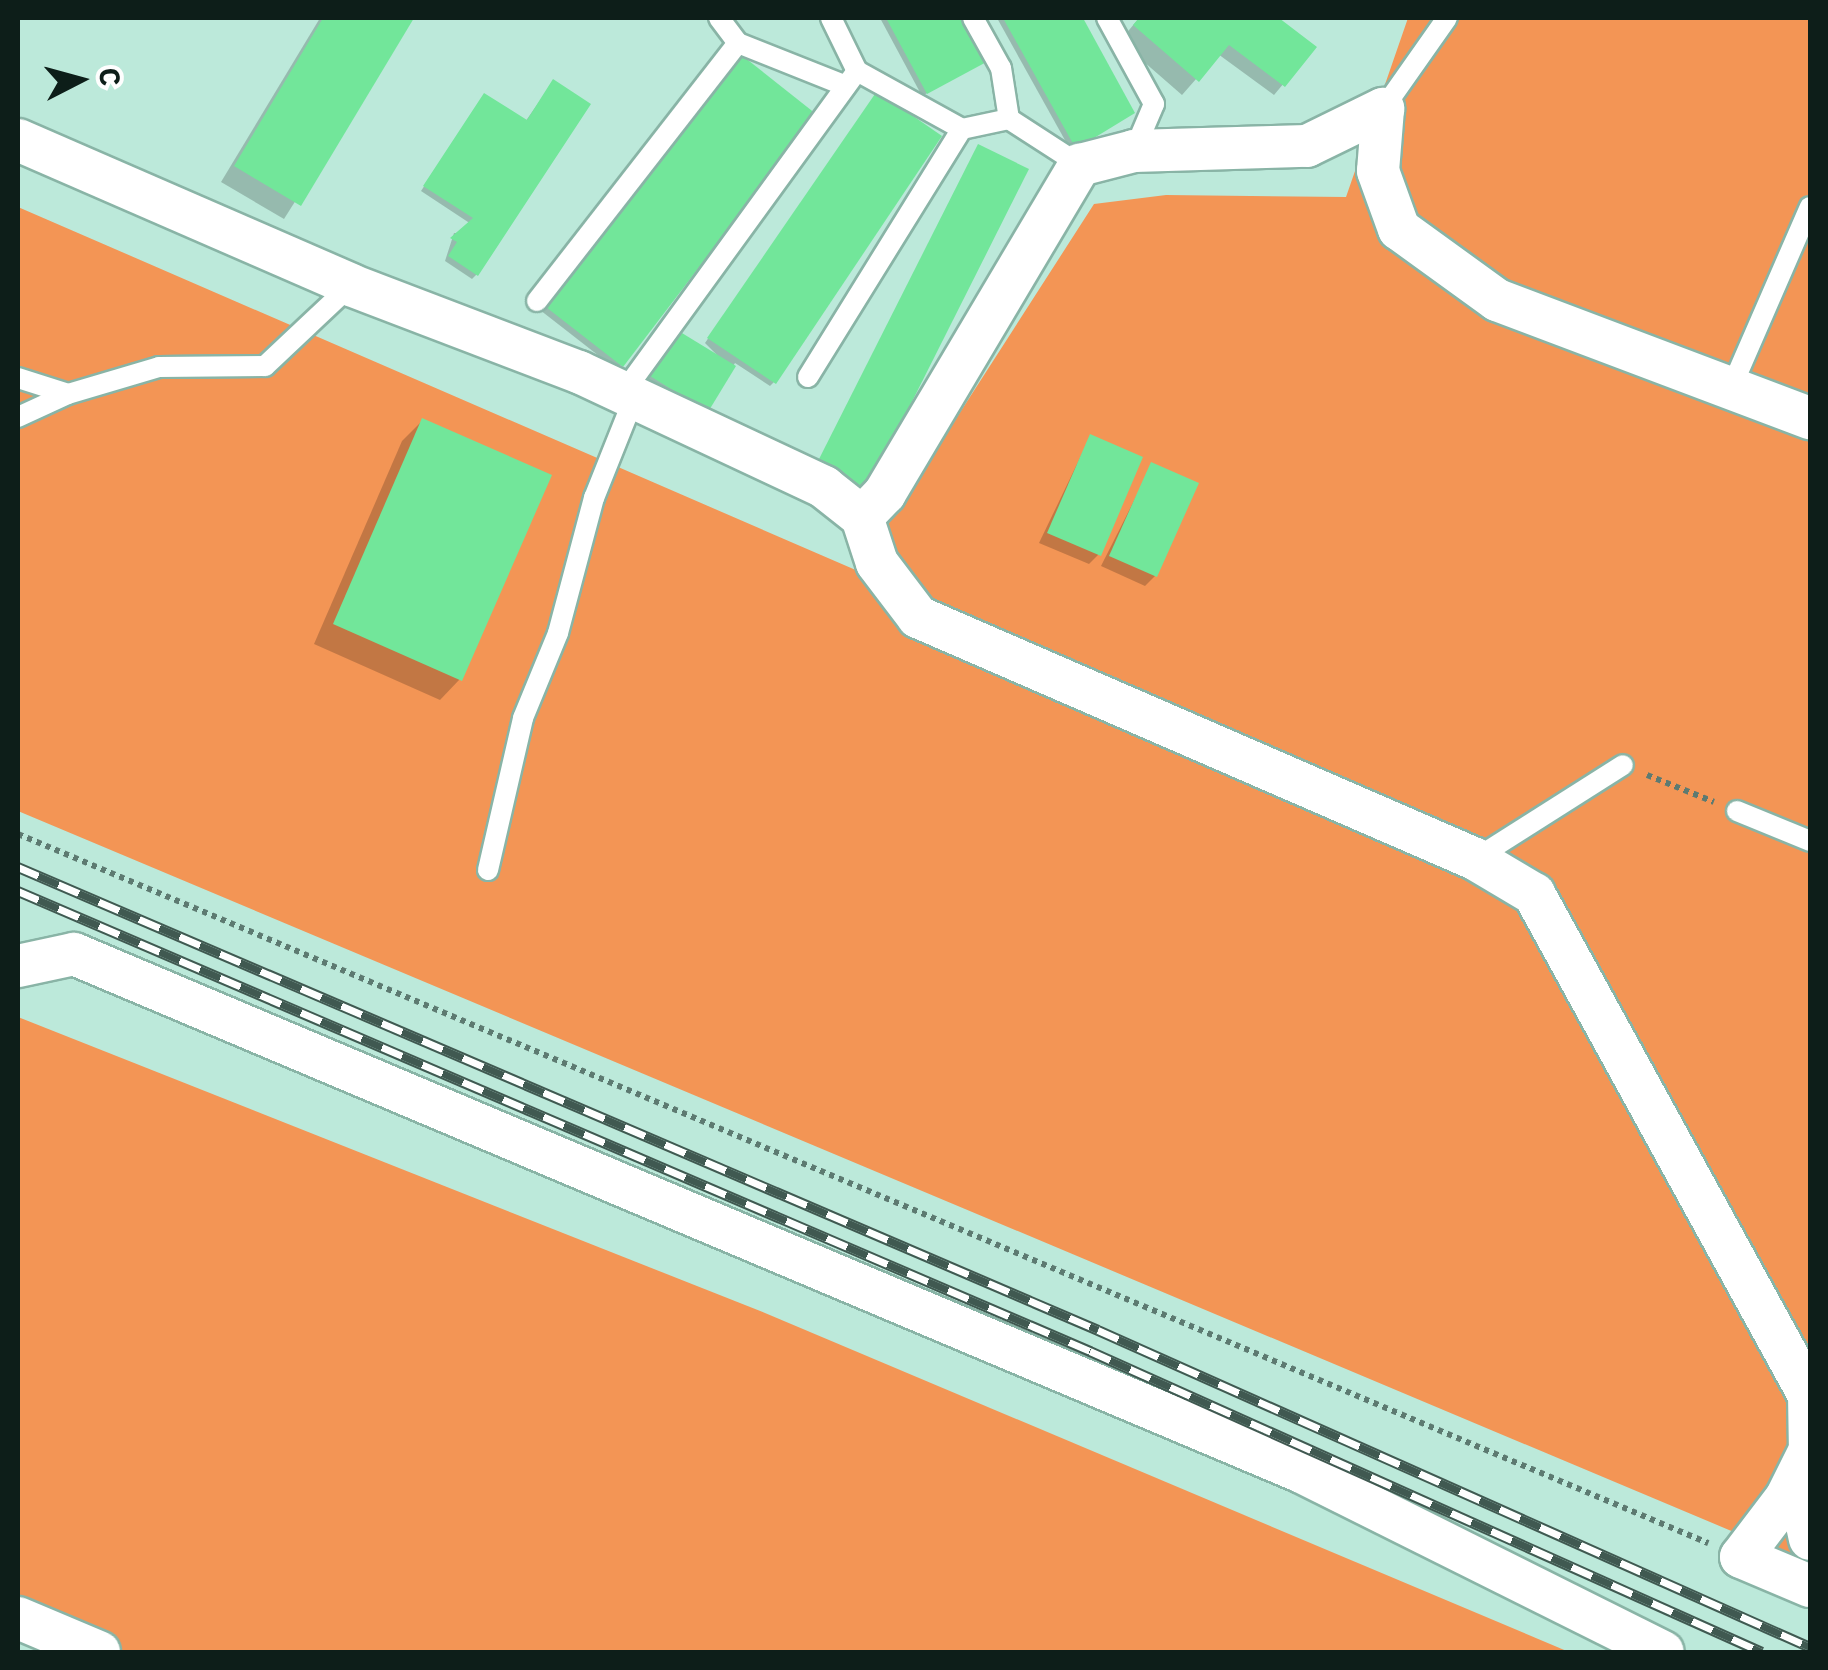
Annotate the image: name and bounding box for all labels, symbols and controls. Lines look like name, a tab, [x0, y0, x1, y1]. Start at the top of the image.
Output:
north arrow	[30, 30, 130, 130]
text: С	[91, 66, 130, 88]

